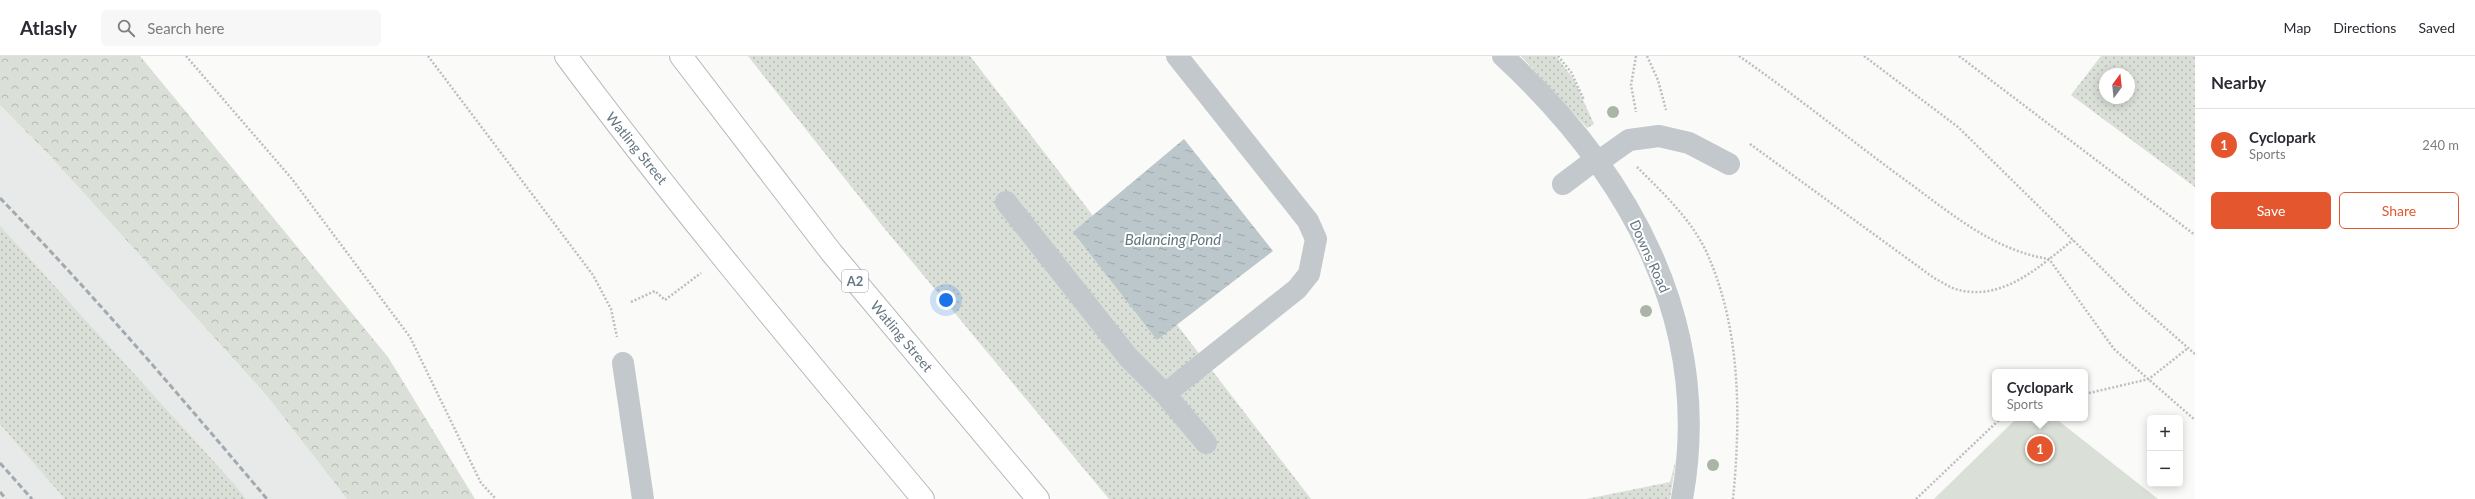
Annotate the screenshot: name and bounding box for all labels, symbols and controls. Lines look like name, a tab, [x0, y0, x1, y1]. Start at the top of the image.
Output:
search box	[101, 10, 381, 46]
text: Atlasly	[20, 16, 77, 39]
icon: search	[115, 17, 137, 39]
text: Search here	[147, 19, 225, 37]
text: Map	[2284, 19, 2311, 36]
text: Directions	[2333, 19, 2396, 36]
text: Saved	[2418, 19, 2455, 36]
north arrow	[2099, 68, 2135, 104]
text: Nearby	[2211, 72, 2266, 93]
street label: Watling Street	[603, 109, 671, 187]
text: Cyclopark	[2249, 128, 2316, 146]
text: 1	[2220, 137, 2228, 153]
text: 240 m	[2422, 137, 2459, 153]
text: Sports	[2249, 146, 2286, 162]
button: Save	[2211, 192, 2331, 229]
button: Share	[2339, 192, 2459, 229]
street label: Downs Road	[1626, 217, 1674, 295]
water label: Balancing Pond	[1125, 230, 1221, 248]
road number: A2	[842, 270, 868, 292]
your location	[936, 290, 956, 310]
street label: Watling Street	[867, 297, 937, 375]
popup	[1992, 369, 2088, 421]
text: Cyclopark	[2007, 378, 2073, 396]
text: Sports	[2007, 396, 2043, 412]
map controls	[2147, 415, 2183, 487]
button: +	[2147, 415, 2183, 451]
pin: 1	[2027, 434, 2053, 464]
button: −	[2147, 451, 2183, 487]

